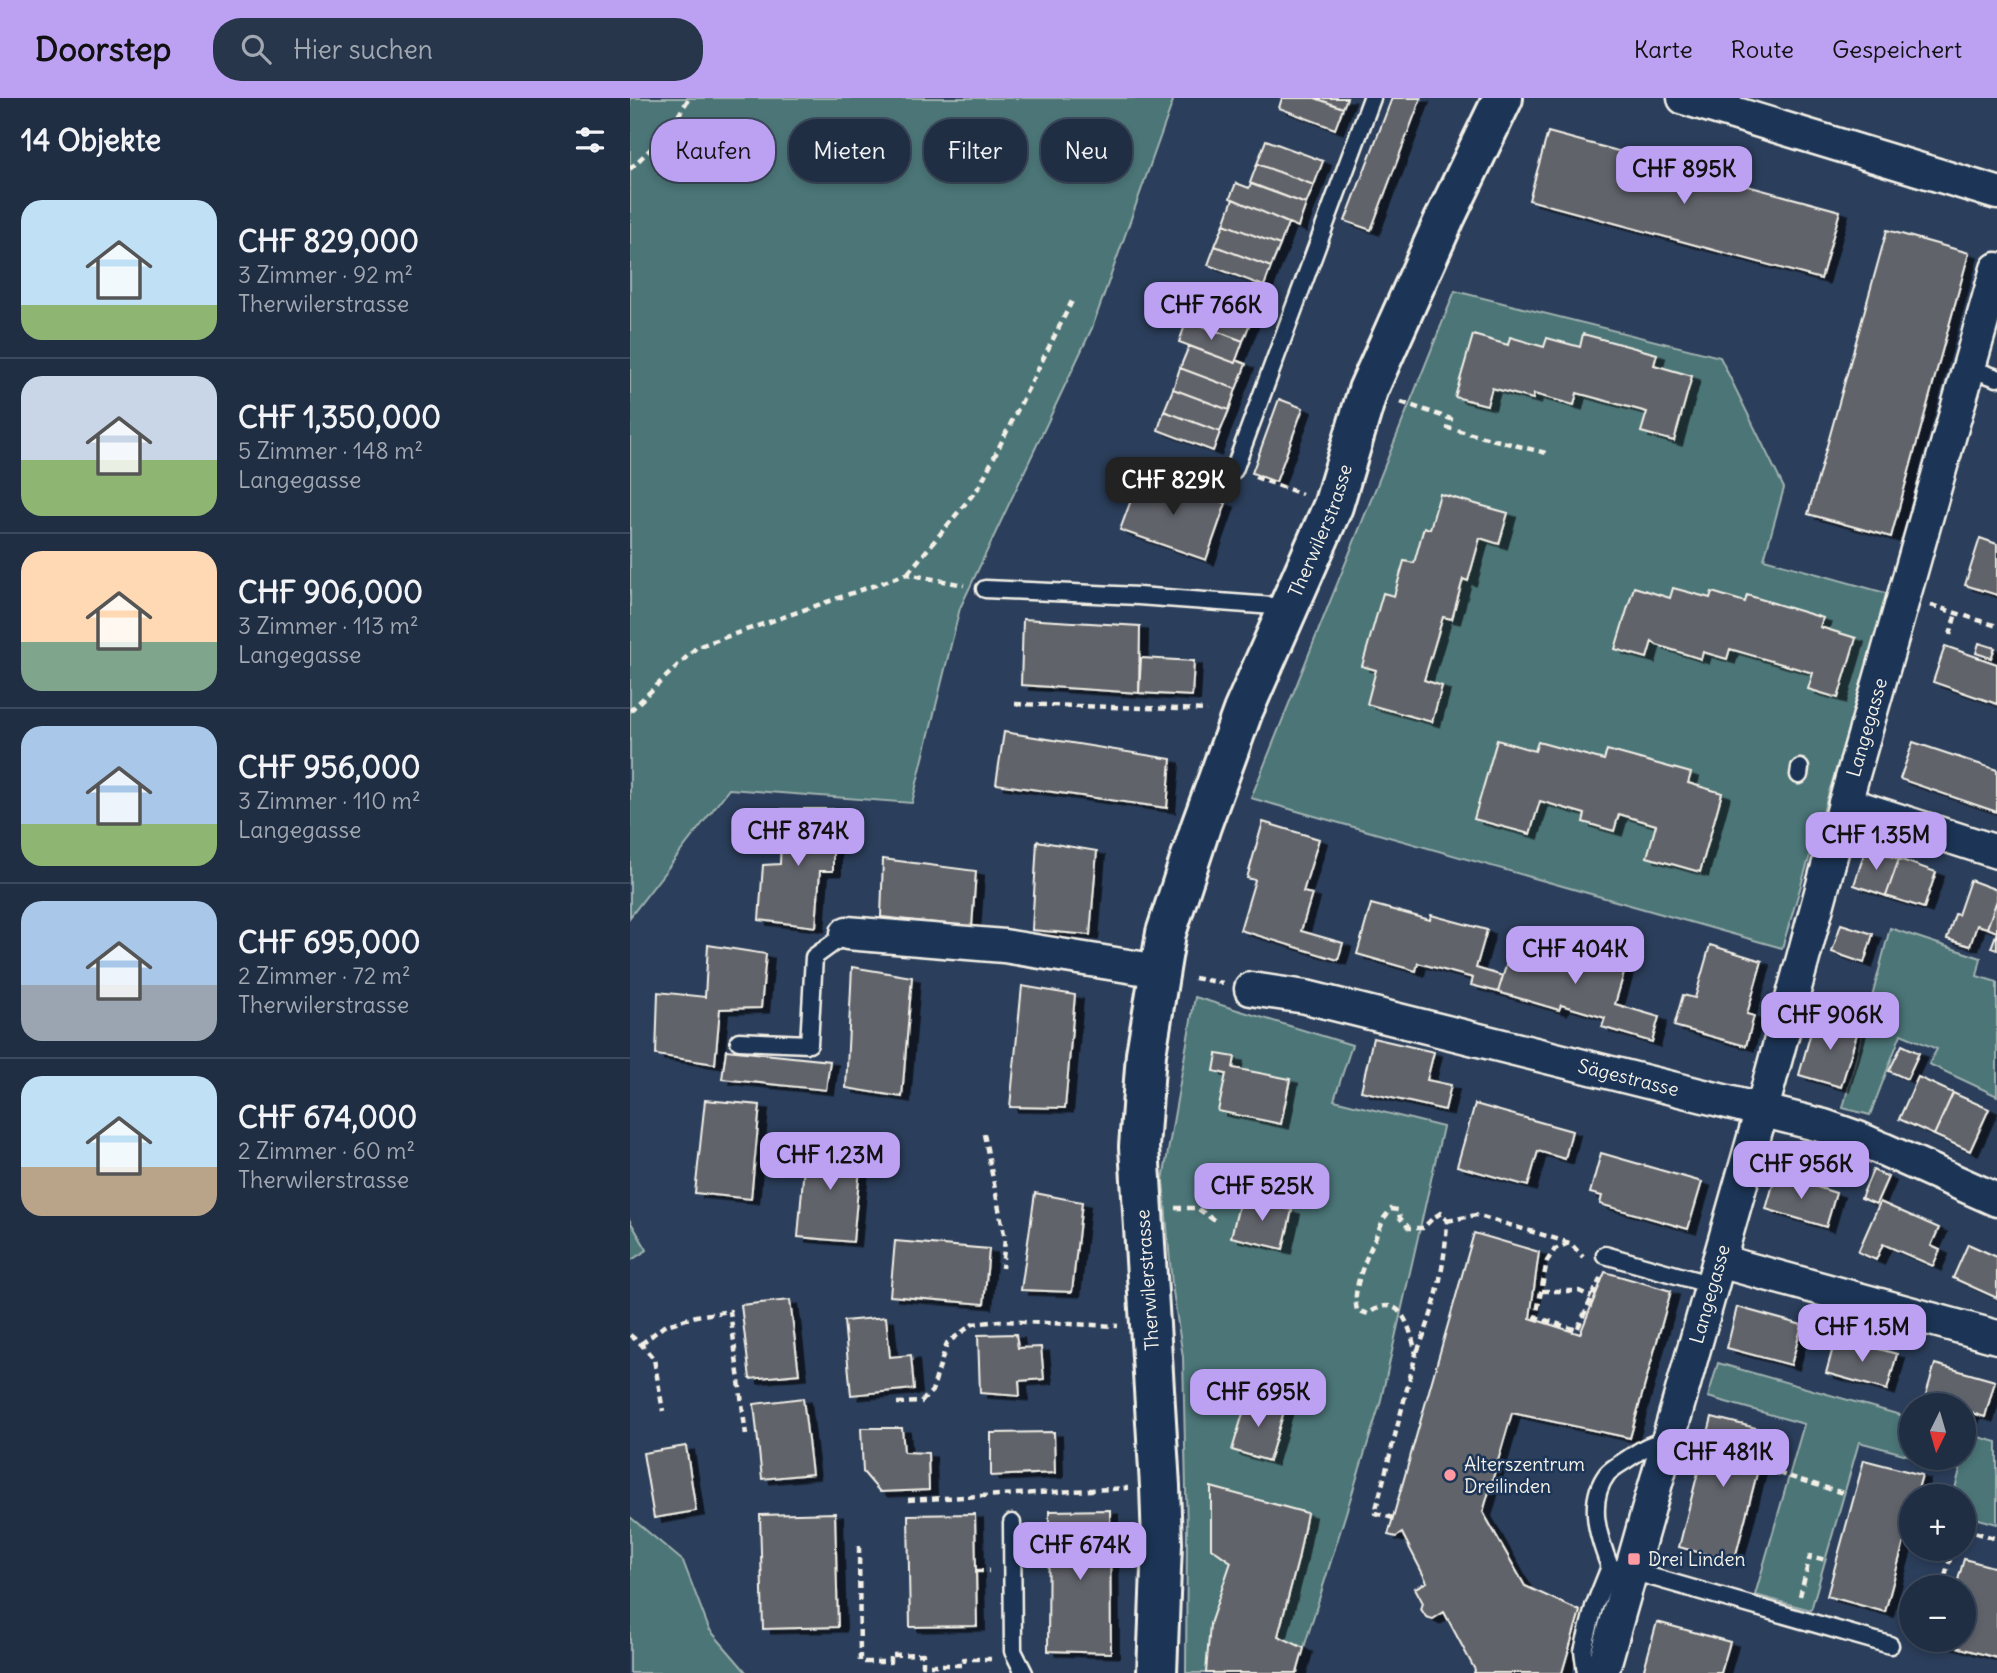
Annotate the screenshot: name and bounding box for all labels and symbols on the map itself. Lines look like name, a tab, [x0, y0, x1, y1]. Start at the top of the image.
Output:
pin: CHF 895K	[1612, 146, 1756, 206]
pin: CHF 766K	[1139, 282, 1283, 342]
pin: CHF 829K	[1101, 458, 1245, 517]
street label: Therwilerstrasse	[1282, 461, 1357, 601]
street label: Langegasse	[1841, 675, 1892, 780]
pin: CHF 874K	[726, 808, 870, 868]
pin: CHF 1.35M	[1796, 812, 1956, 872]
pin: CHF 404K	[1503, 926, 1647, 986]
pin: CHF 906K	[1758, 992, 1902, 1052]
street label: Sägestrasse	[1576, 1053, 1682, 1101]
pin: CHF 1.23M	[750, 1132, 910, 1192]
pin: CHF 956K	[1729, 1142, 1873, 1201]
pin: CHF 525K	[1190, 1164, 1334, 1223]
street label: Therwilerstrasse	[1130, 1209, 1164, 1351]
street label: Langegasse	[1684, 1242, 1735, 1346]
pin: CHF 1.5M	[1790, 1304, 1934, 1364]
pin: CHF 695K	[1186, 1370, 1330, 1429]
north arrow	[1899, 1393, 1976, 1470]
pin: CHF 481K	[1651, 1430, 1795, 1489]
place label: Alterszentrum Dreilinden	[1464, 1452, 1585, 1498]
marker: Alterszentrum Dreilinden	[1442, 1467, 1458, 1483]
pin: CHF 674K	[1008, 1522, 1152, 1582]
place label: Drei Linden	[1648, 1547, 1746, 1571]
marker: Drei Linden	[1626, 1551, 1642, 1567]

